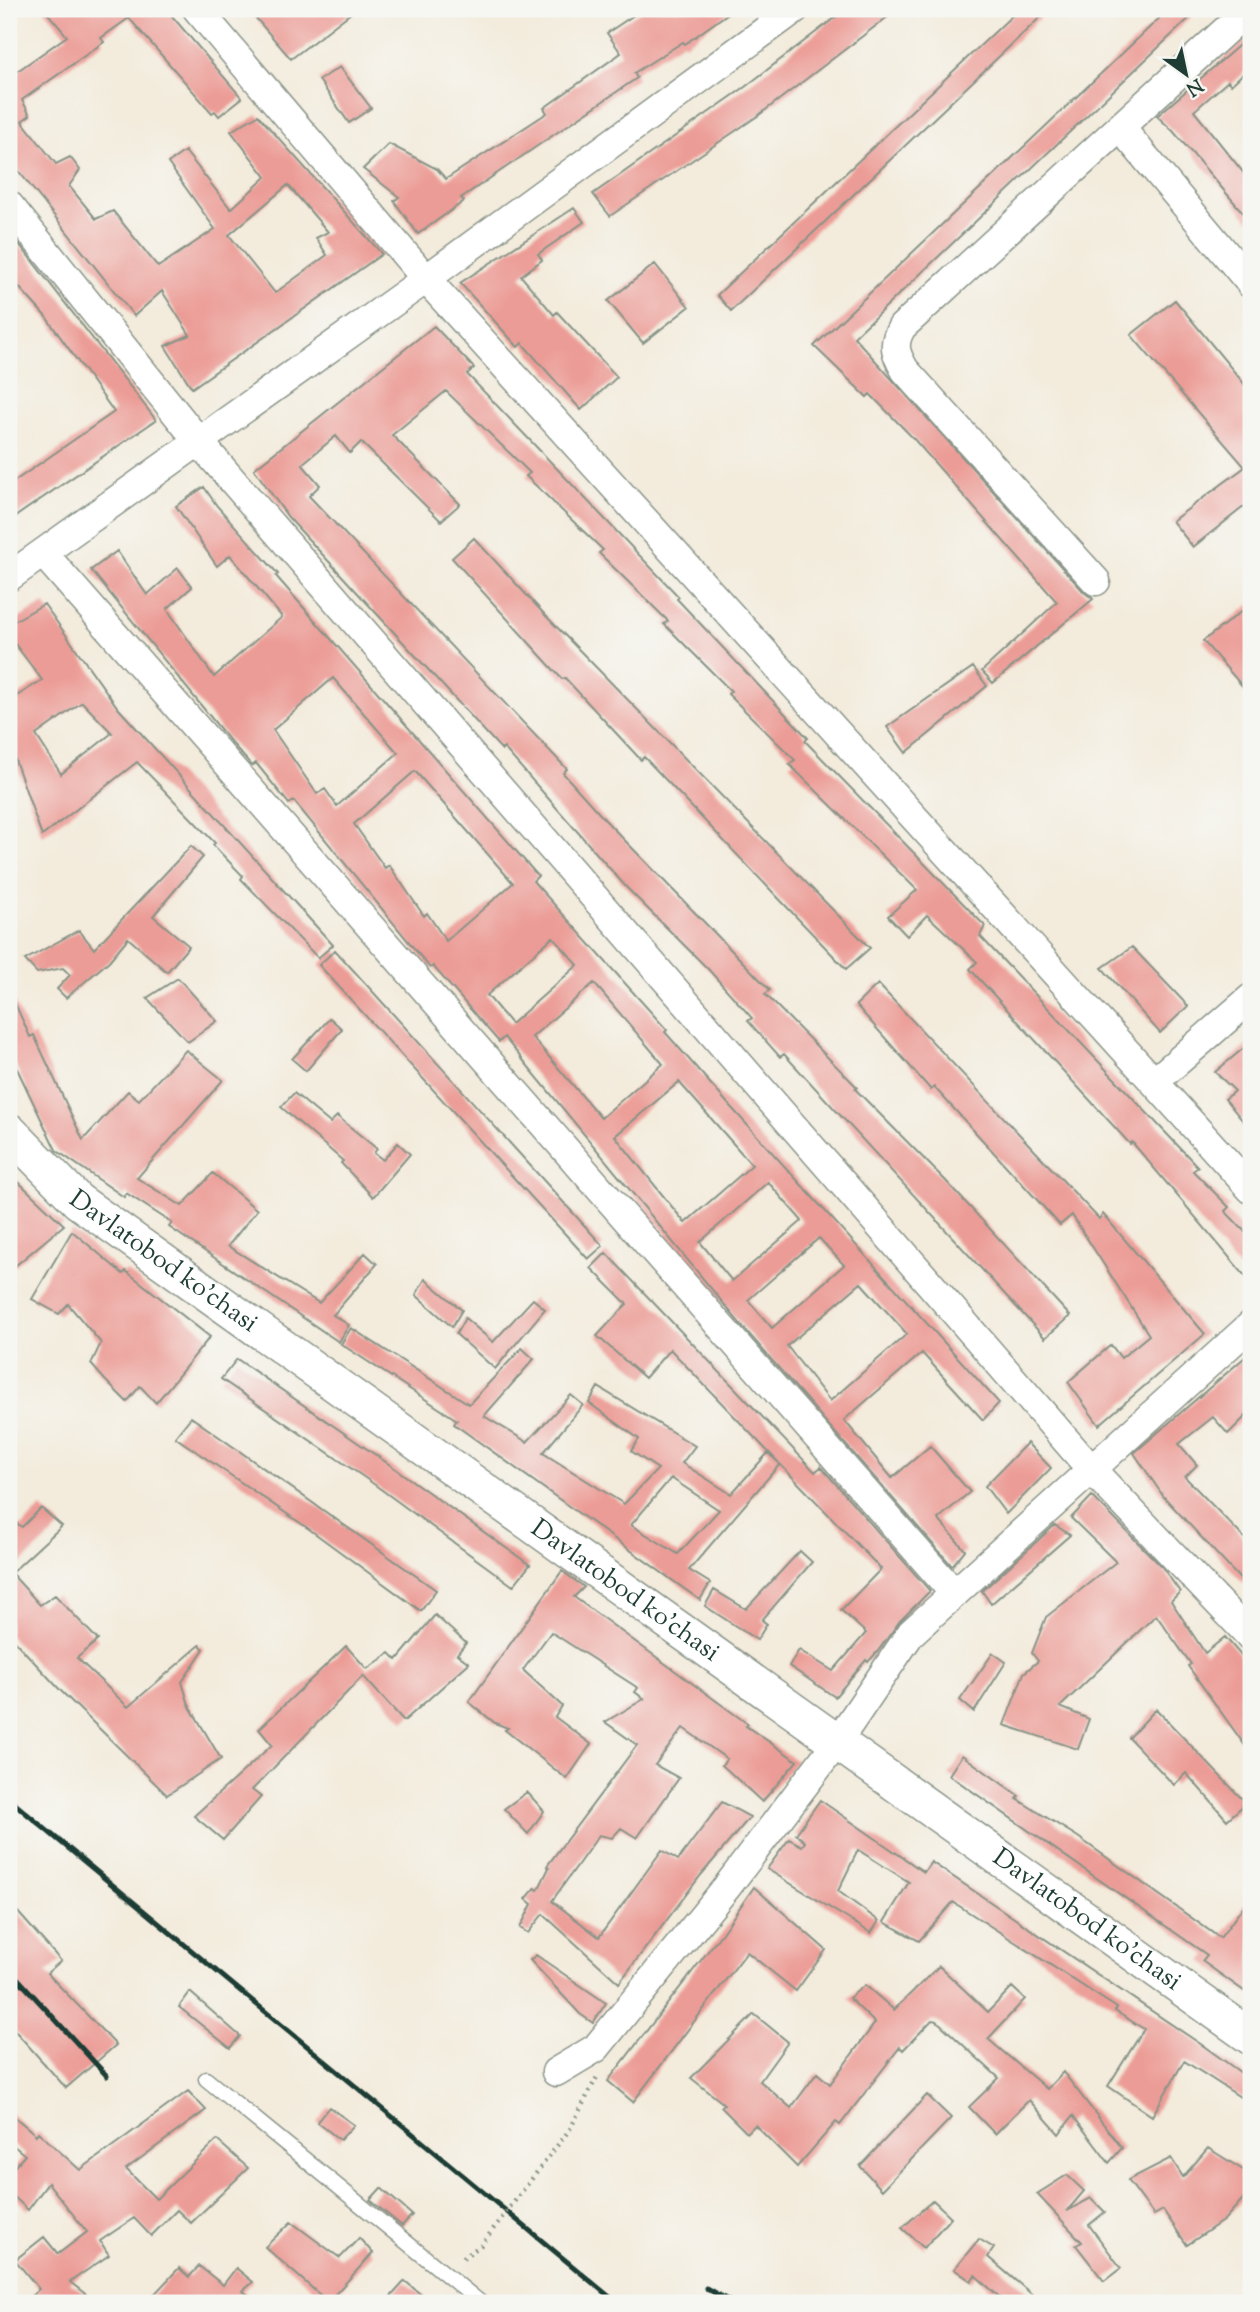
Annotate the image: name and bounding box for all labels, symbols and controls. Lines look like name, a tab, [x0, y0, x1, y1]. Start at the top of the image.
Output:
north arrow	[1152, 38, 1222, 108]
text: N	[1180, 71, 1208, 102]
street label: Davlatobod ko'chasi	[61, 1182, 265, 1342]
street label: Davlatobod ko'chasi	[523, 1511, 727, 1671]
street label: Davlatobod ko'chasi	[985, 1840, 1189, 2000]

